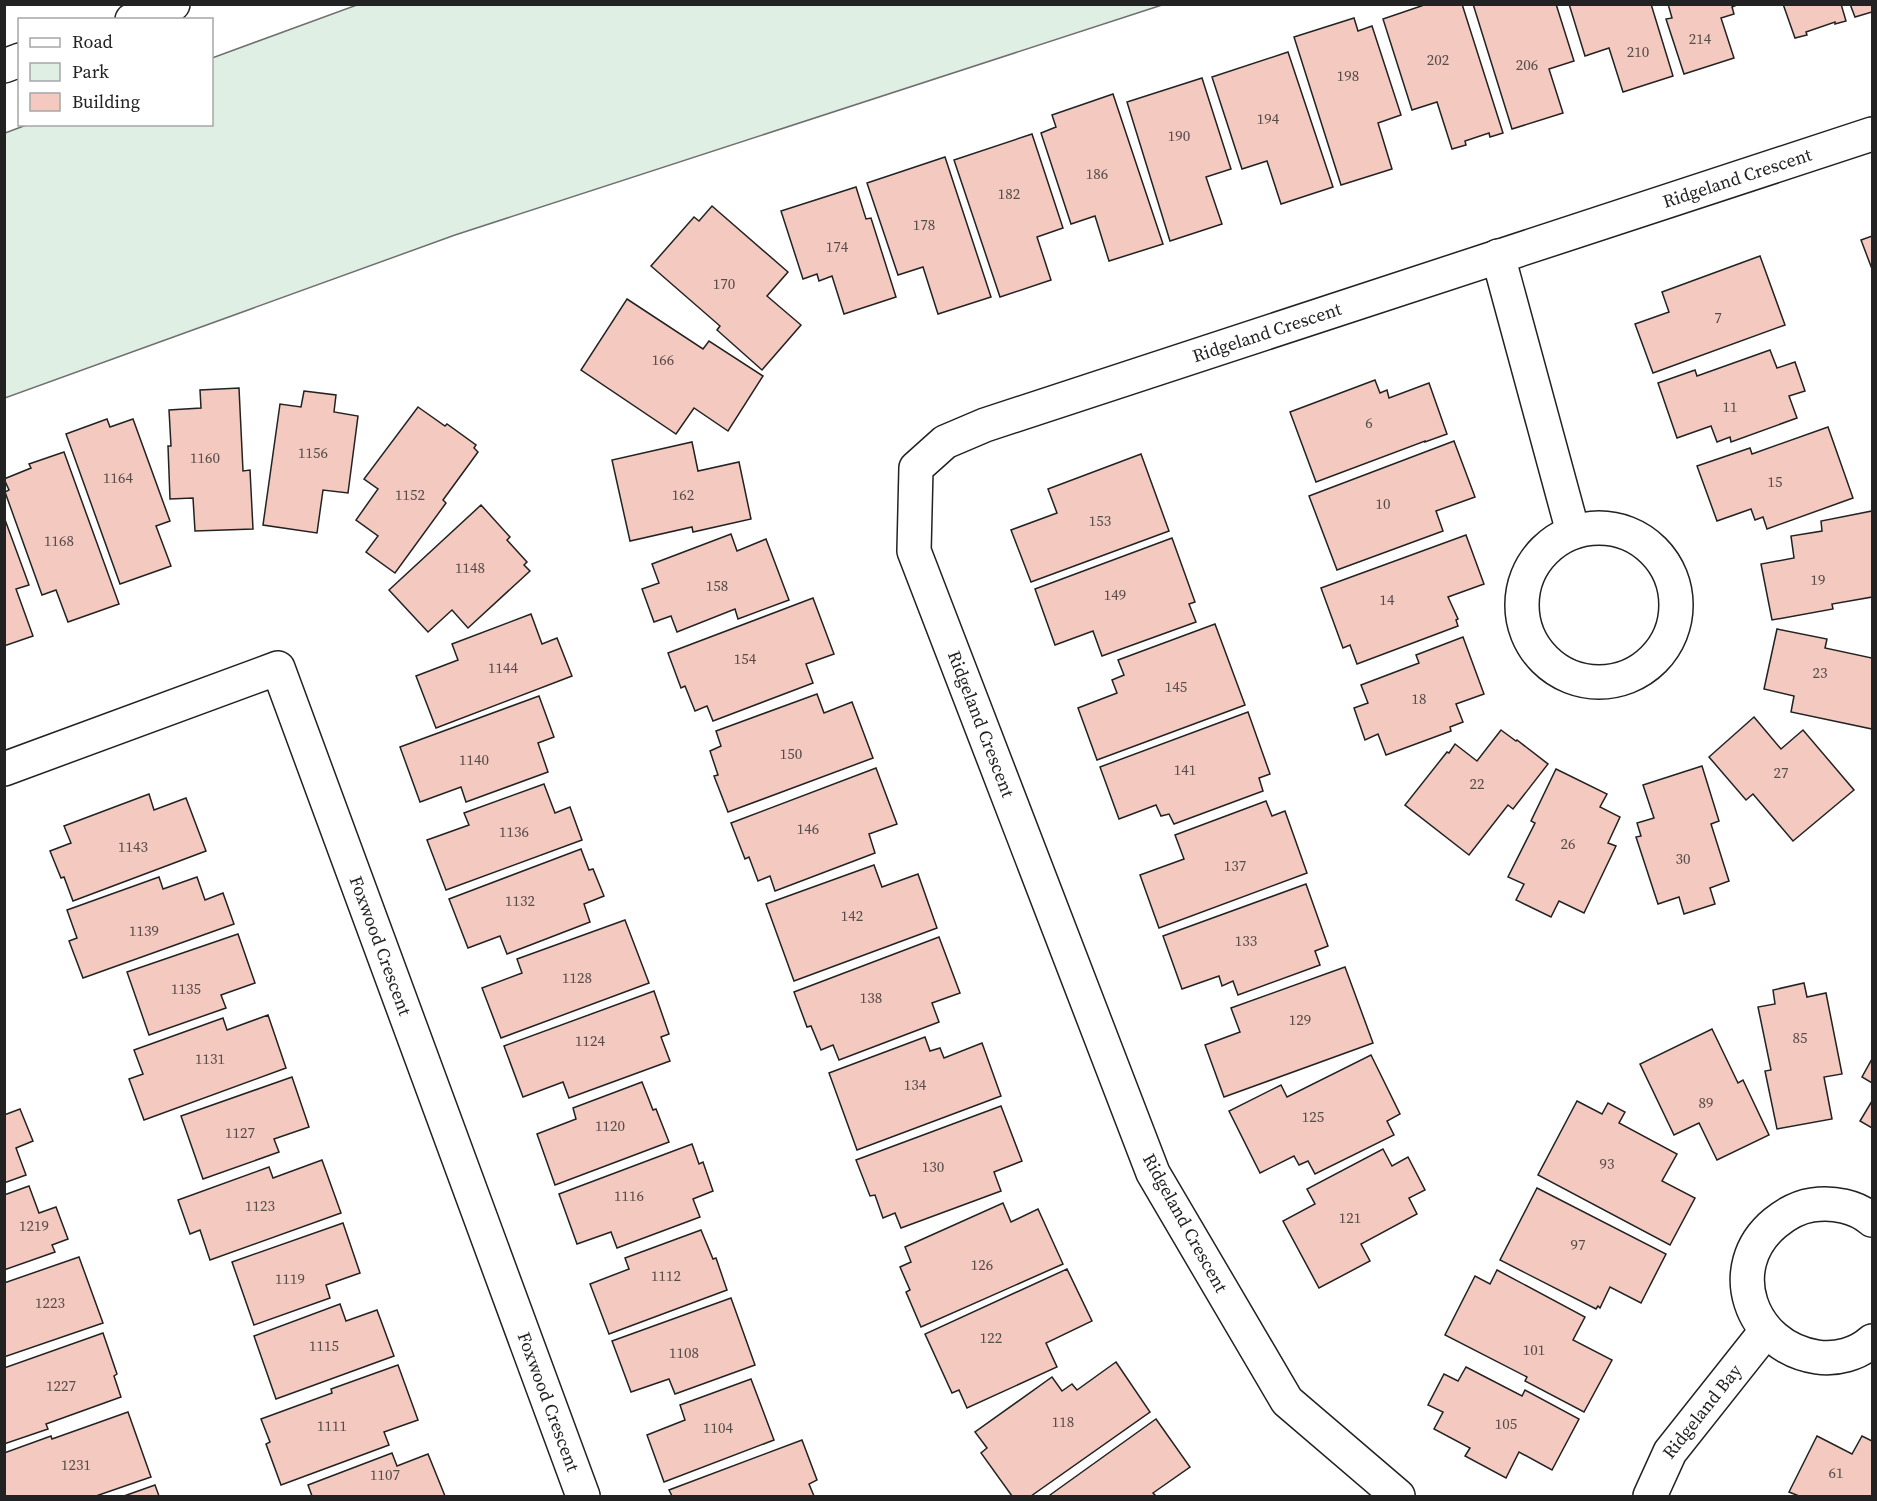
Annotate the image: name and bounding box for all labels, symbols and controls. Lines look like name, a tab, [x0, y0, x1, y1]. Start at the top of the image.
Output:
legend	[18, 18, 213, 126]
house number: 214	[1689, 28, 1712, 49]
text: Road	[72, 29, 113, 54]
house number: 210	[1627, 41, 1649, 62]
house number: 202	[1427, 49, 1449, 70]
house number: 206	[1516, 54, 1538, 75]
text: Park	[72, 59, 109, 84]
house number: 198	[1337, 65, 1359, 86]
text: Building	[72, 89, 140, 114]
house number: 194	[1257, 108, 1280, 129]
house number: 190	[1168, 125, 1190, 146]
street label: Ridgeland Crescent	[1659, 142, 1815, 214]
house number: 186	[1086, 163, 1108, 184]
house number: 182	[998, 183, 1020, 204]
house number: 178	[913, 214, 935, 235]
house number: 174	[826, 236, 849, 257]
house number: 170	[713, 273, 735, 294]
street label: Ridgeland Crescent	[1189, 296, 1345, 368]
house number: 7	[1714, 307, 1722, 328]
house number: 166	[652, 349, 674, 370]
house number: 11	[1722, 396, 1738, 417]
house number: 6	[1365, 412, 1373, 433]
house number: 1156	[298, 442, 328, 463]
house number: 1160	[190, 447, 220, 468]
house number: 1164	[103, 467, 133, 488]
house number: 15	[1767, 471, 1783, 492]
house number: 1152	[395, 484, 425, 505]
house number: 162	[672, 484, 694, 505]
house number: 10	[1375, 493, 1391, 514]
house number: 153	[1089, 510, 1111, 531]
house number: 1168	[44, 530, 74, 551]
house number: 1148	[455, 557, 485, 578]
house number: 19	[1810, 569, 1826, 590]
house number: 158	[706, 575, 728, 596]
house number: 149	[1104, 584, 1126, 605]
house number: 14	[1379, 589, 1395, 610]
street label: Ridgeland Crescent	[942, 647, 1021, 801]
house number: 154	[734, 648, 757, 669]
house number: 1144	[488, 657, 518, 678]
house number: 23	[1812, 662, 1828, 683]
house number: 145	[1165, 676, 1187, 697]
house number: 18	[1411, 688, 1427, 709]
house number: 150	[780, 743, 802, 764]
house number: 1140	[459, 749, 489, 770]
house number: 141	[1174, 759, 1196, 780]
house number: 27	[1773, 762, 1789, 783]
house number: 22	[1469, 773, 1485, 794]
house number: 146	[797, 818, 819, 839]
house number: 1136	[499, 821, 529, 842]
house number: 26	[1560, 833, 1576, 854]
house number: 1143	[118, 836, 148, 857]
house number: 30	[1675, 848, 1691, 869]
house number: 137	[1224, 855, 1246, 876]
street label: Foxwood Crescent	[344, 872, 418, 1019]
house number: 1132	[505, 890, 535, 911]
house number: 142	[841, 905, 863, 926]
house number: 1139	[129, 920, 159, 941]
house number: 133	[1235, 930, 1257, 951]
house number: 1128	[562, 967, 592, 988]
house number: 1135	[171, 978, 201, 999]
house number: 138	[860, 987, 882, 1008]
house number: 129	[1289, 1009, 1311, 1030]
house number: 85	[1792, 1027, 1808, 1048]
house number: 1124	[575, 1030, 605, 1051]
house number: 1131	[195, 1048, 225, 1069]
house number: 134	[904, 1074, 927, 1095]
house number: 89	[1698, 1092, 1714, 1113]
house number: 125	[1302, 1106, 1324, 1127]
house number: 1120	[595, 1115, 625, 1136]
house number: 1127	[225, 1122, 255, 1143]
street label: Ridgeland Crescent	[1137, 1149, 1234, 1297]
house number: 93	[1599, 1153, 1615, 1174]
house number: 130	[922, 1156, 944, 1177]
house number: 1116	[614, 1185, 644, 1206]
house number: 1123	[245, 1195, 275, 1216]
house number: 121	[1339, 1207, 1361, 1228]
house number: 1219	[19, 1215, 49, 1236]
house number: 97	[1570, 1234, 1586, 1255]
house number: 126	[971, 1254, 993, 1275]
house number: 1112	[651, 1265, 681, 1286]
house number: 1119	[275, 1268, 305, 1289]
house number: 1223	[35, 1292, 65, 1313]
house number: 122	[980, 1327, 1002, 1348]
street label: Foxwood Crescent	[512, 1328, 586, 1475]
house number: 1115	[309, 1335, 339, 1356]
house number: 101	[1523, 1339, 1545, 1360]
house number: 1108	[669, 1342, 699, 1363]
street label: Ridgeland Bay	[1656, 1358, 1748, 1464]
house number: 1227	[46, 1375, 76, 1396]
house number: 118	[1052, 1411, 1074, 1432]
house number: 105	[1495, 1413, 1517, 1434]
house number: 1111	[317, 1415, 347, 1436]
house number: 1104	[703, 1417, 733, 1438]
house number: 1231	[61, 1454, 91, 1475]
house number: 61	[1828, 1462, 1844, 1483]
house number: 1107	[370, 1464, 400, 1485]

